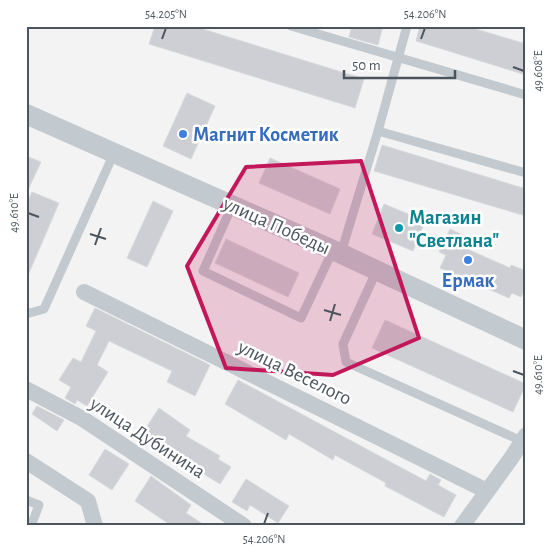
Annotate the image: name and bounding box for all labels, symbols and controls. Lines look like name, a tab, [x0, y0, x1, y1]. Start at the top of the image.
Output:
text: 54.205°N	[145, 8, 187, 20]
text: 54.206°N	[404, 8, 446, 20]
scale bar	[344, 48, 456, 80]
text: 49.608°E	[532, 50, 544, 92]
text: 50 m	[352, 58, 381, 73]
place label: Магнит Косметик	[193, 125, 339, 145]
marker: Магнит Косметик	[177, 128, 189, 140]
text: 49.610°E	[8, 193, 20, 233]
street label: улица Победы	[219, 193, 333, 258]
place label: Магазин "Светлана"	[409, 208, 499, 251]
marker: Магазин "Светлана"	[393, 222, 405, 234]
marker: Ермак	[462, 254, 474, 266]
place label: Ермак	[441, 271, 495, 291]
street label: улица Веселого	[234, 336, 354, 409]
text: 49.610°E	[532, 355, 544, 395]
street label: улица Дубинина	[85, 393, 209, 482]
text: 54.206°N	[243, 533, 285, 545]

